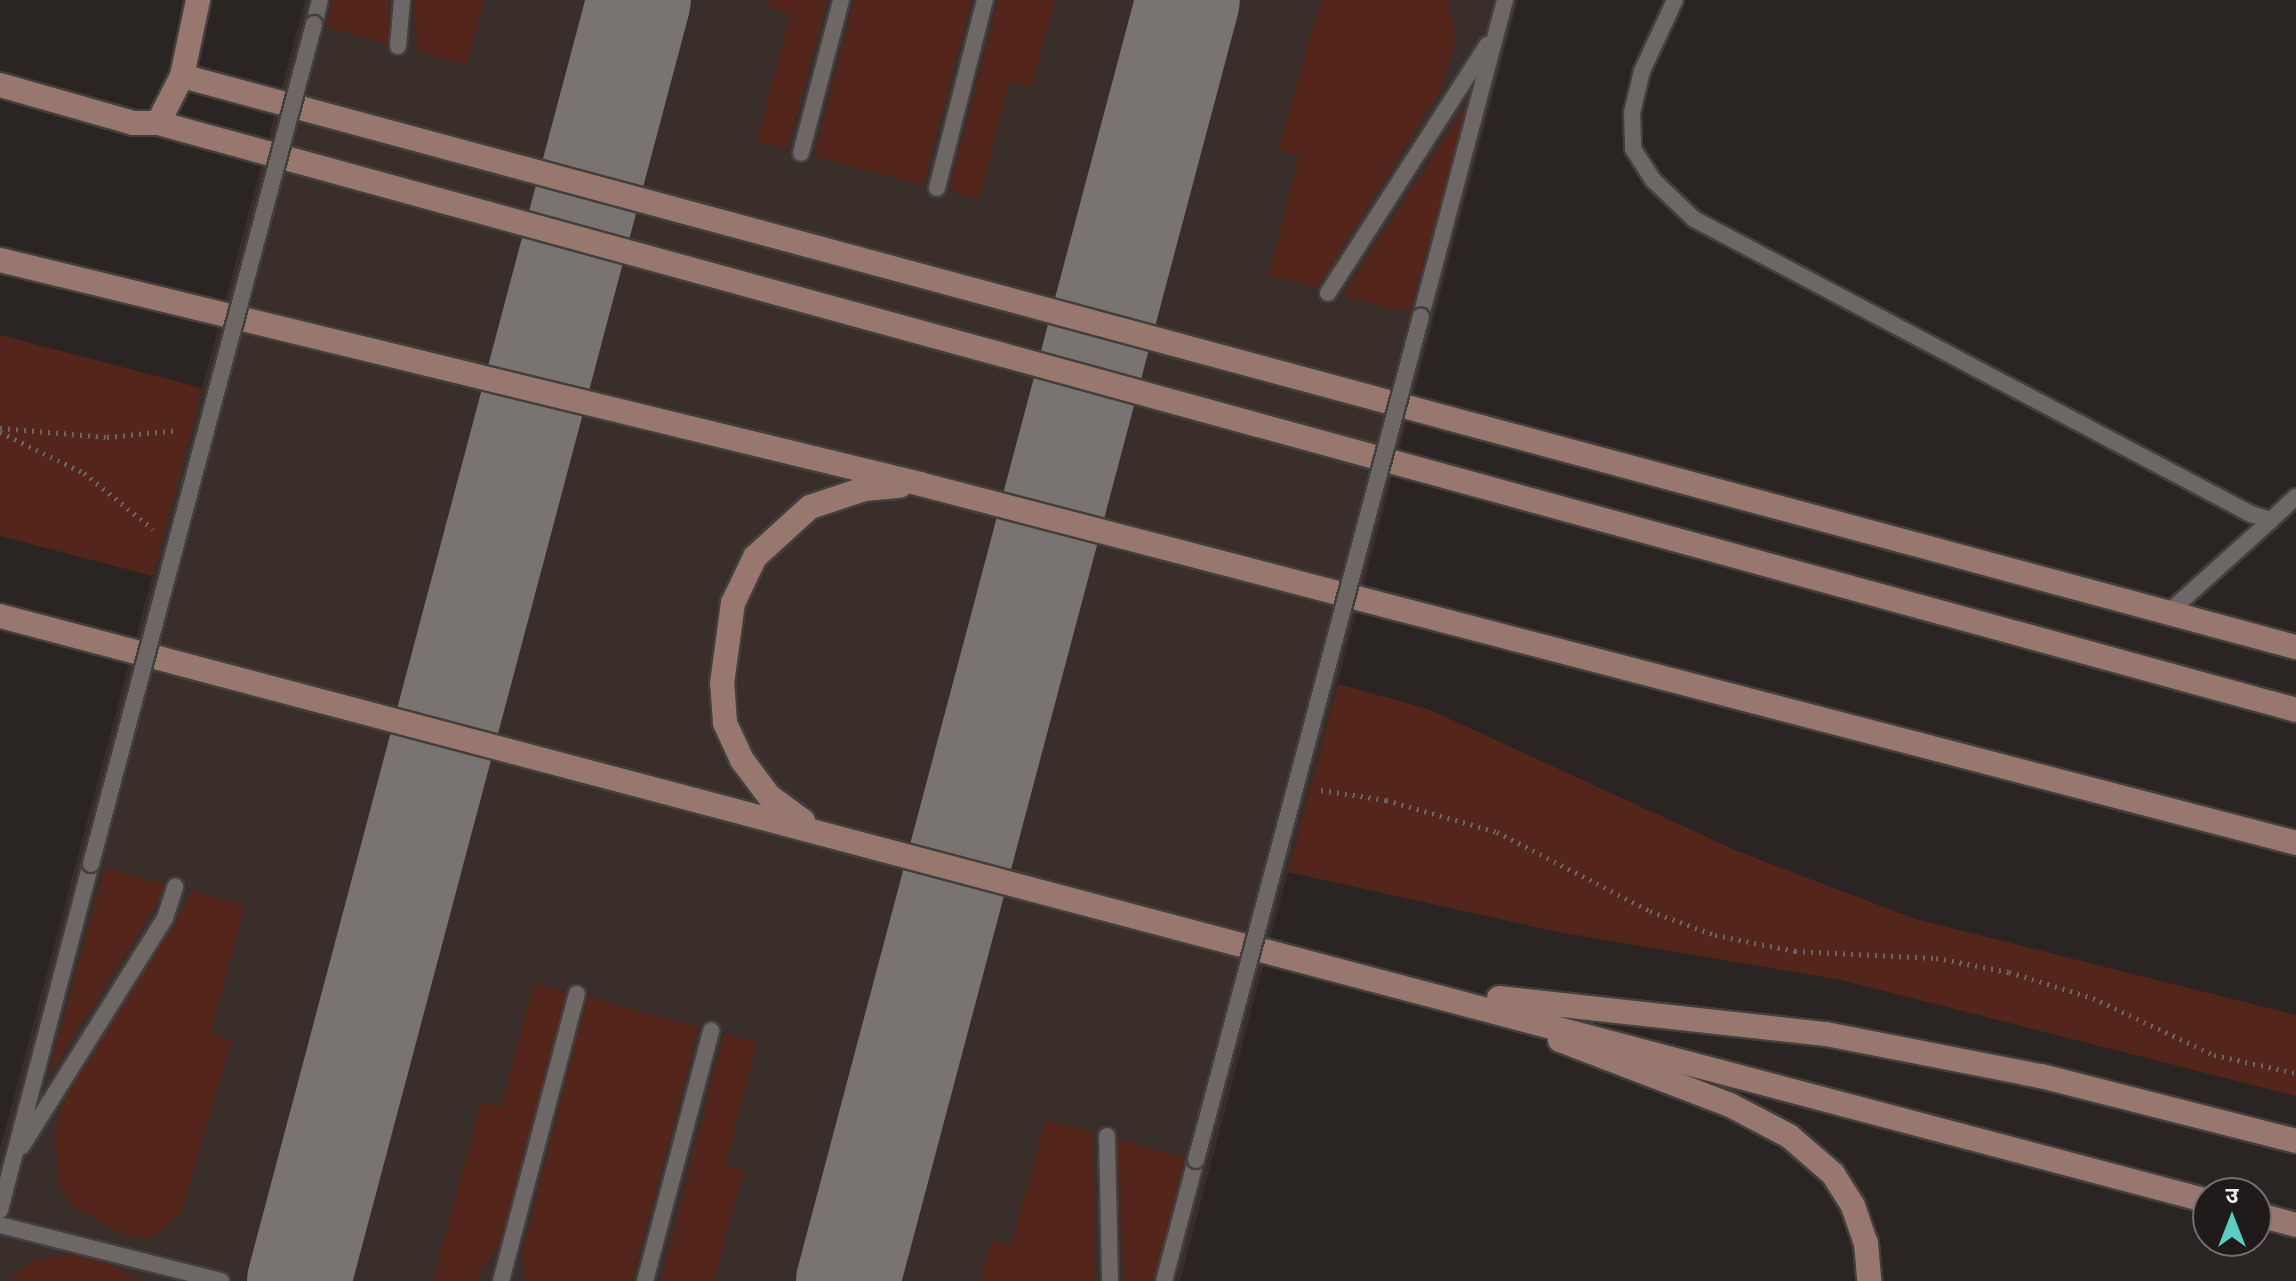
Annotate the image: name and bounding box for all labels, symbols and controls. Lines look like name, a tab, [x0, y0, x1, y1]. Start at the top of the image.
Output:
north arrow	[2192, 1177, 2272, 1257]
text: उ	[2226, 1181, 2238, 1209]

